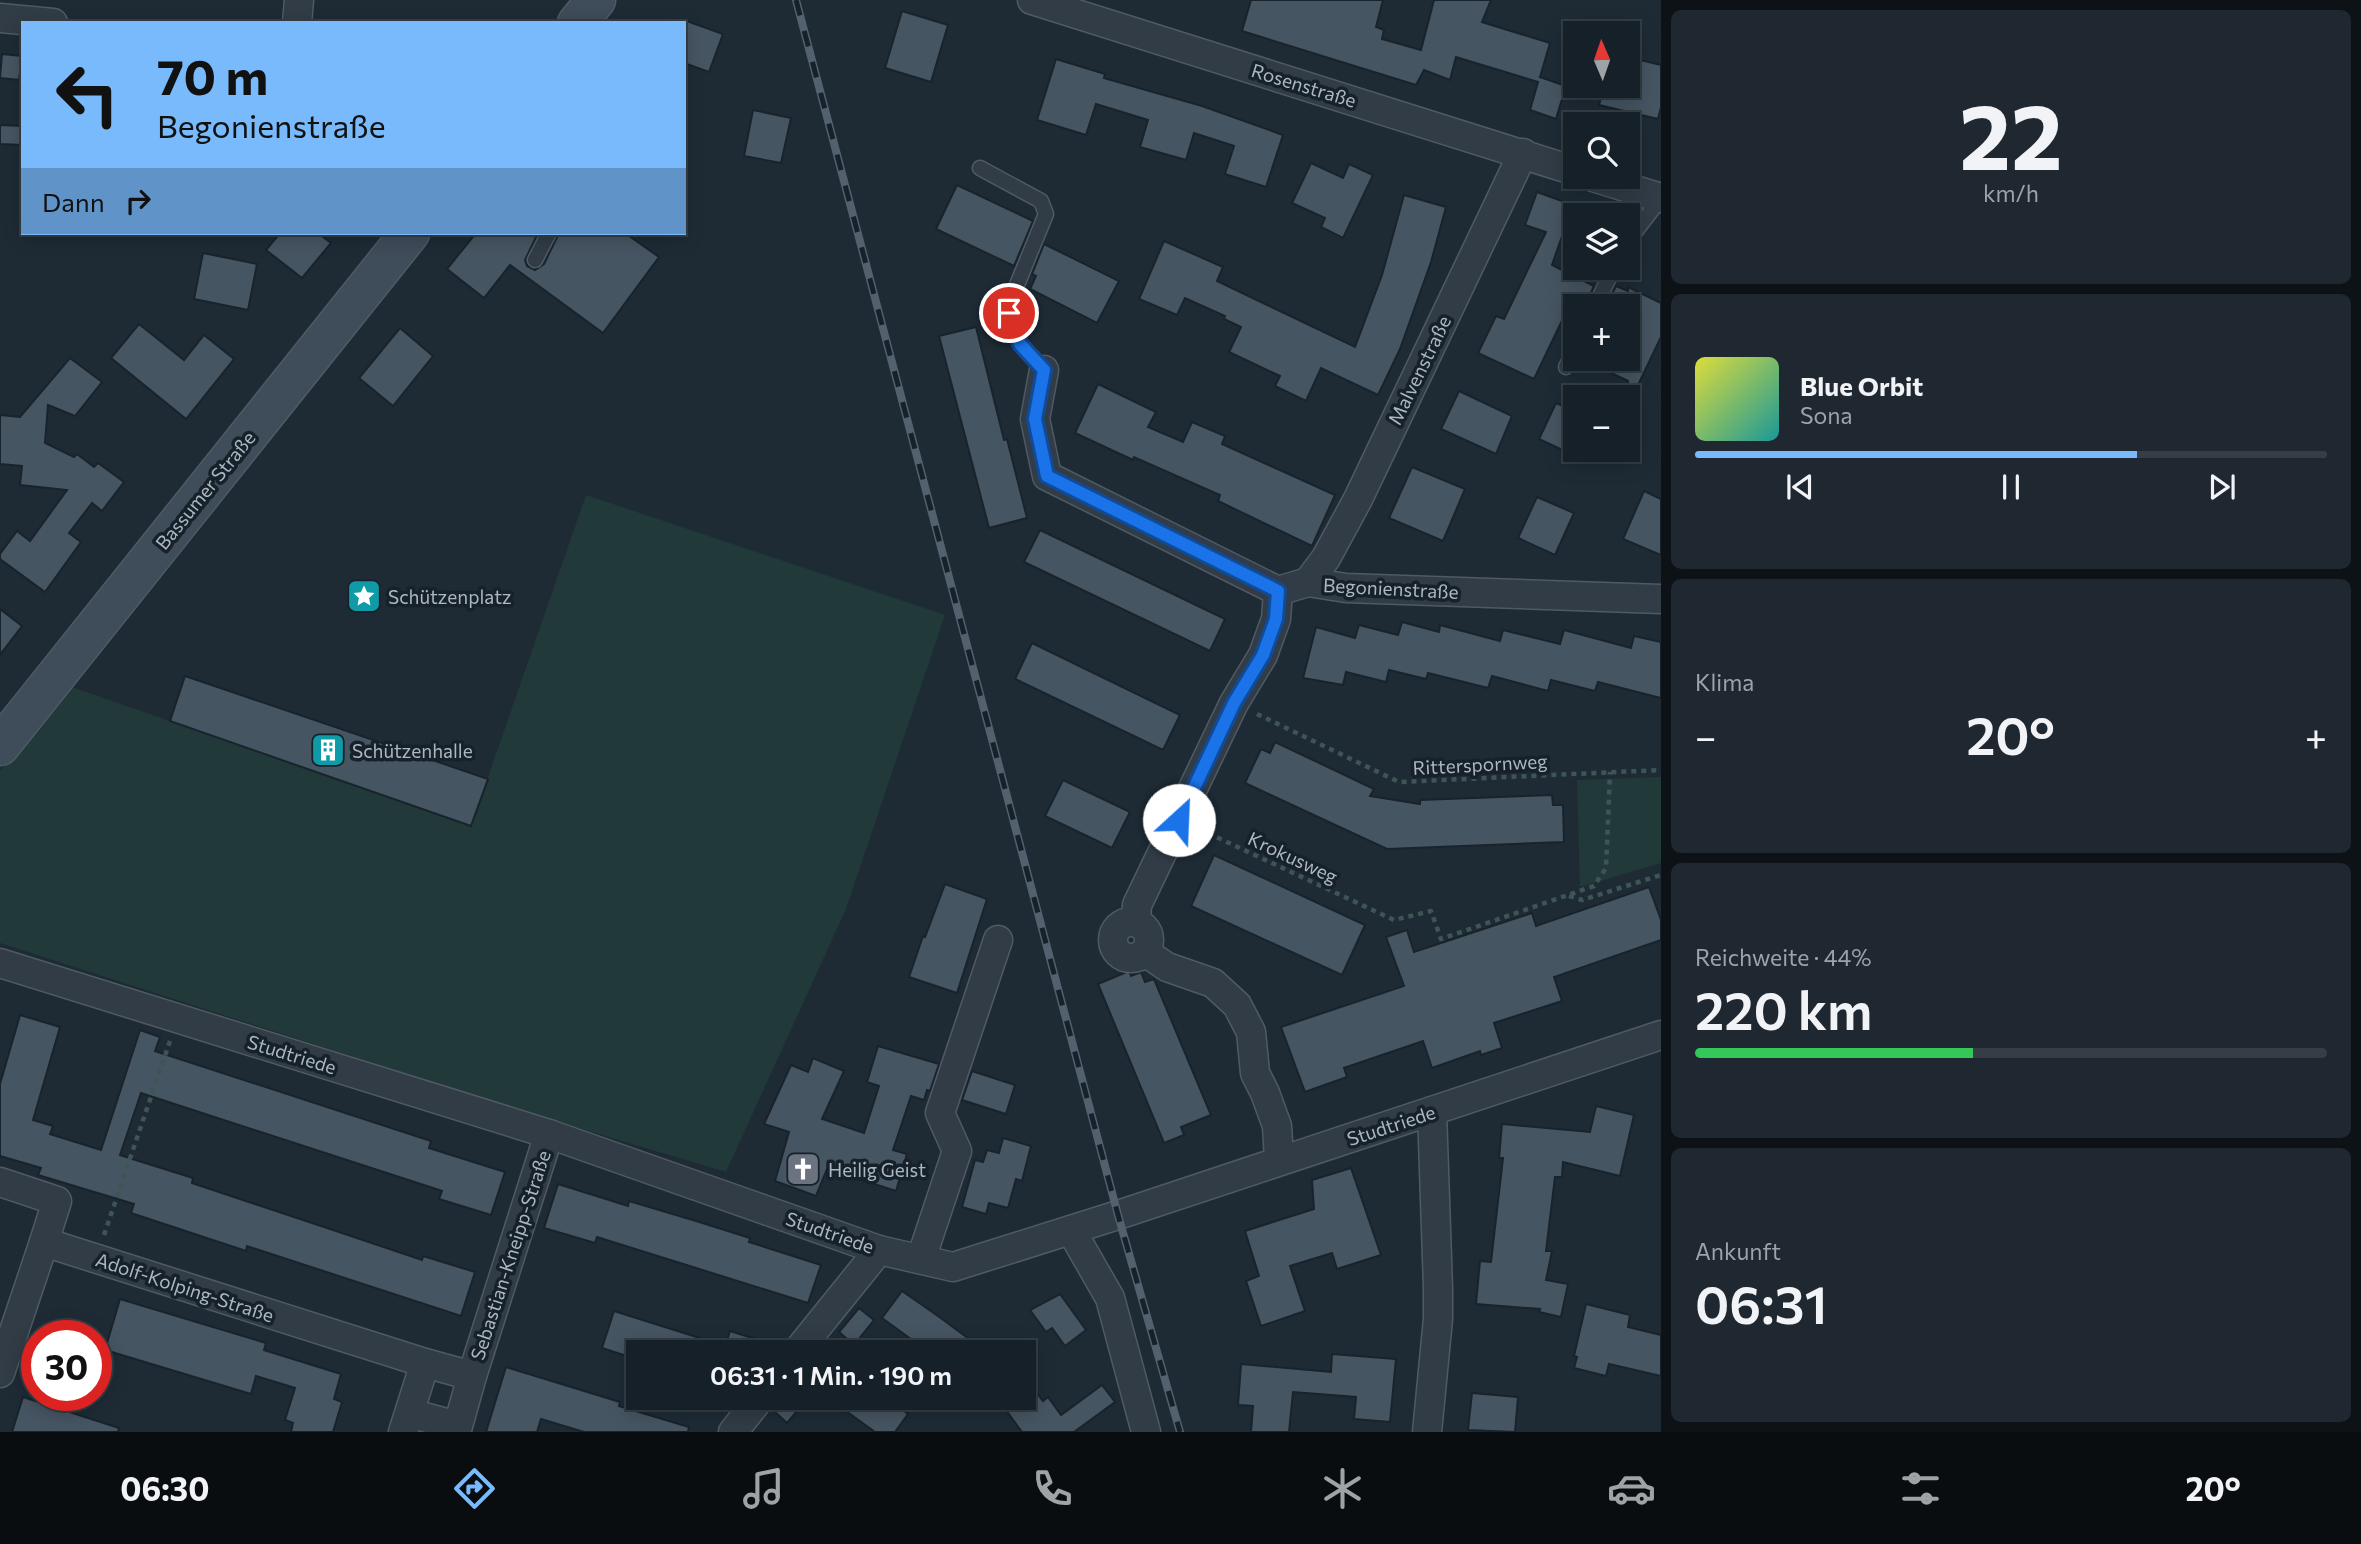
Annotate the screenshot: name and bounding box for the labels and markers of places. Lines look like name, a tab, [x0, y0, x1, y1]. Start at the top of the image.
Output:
pin	[979, 283, 1039, 343]
place icon: Schützenplatz	[345, 577, 383, 615]
place label: Schützenplatz	[388, 585, 511, 608]
building icon: Schützenhalle	[309, 731, 347, 769]
place label: Schützenhalle	[352, 739, 473, 762]
church icon: Heilig Geist	[784, 1150, 822, 1188]
place label: Heilig Geist	[828, 1158, 926, 1181]

